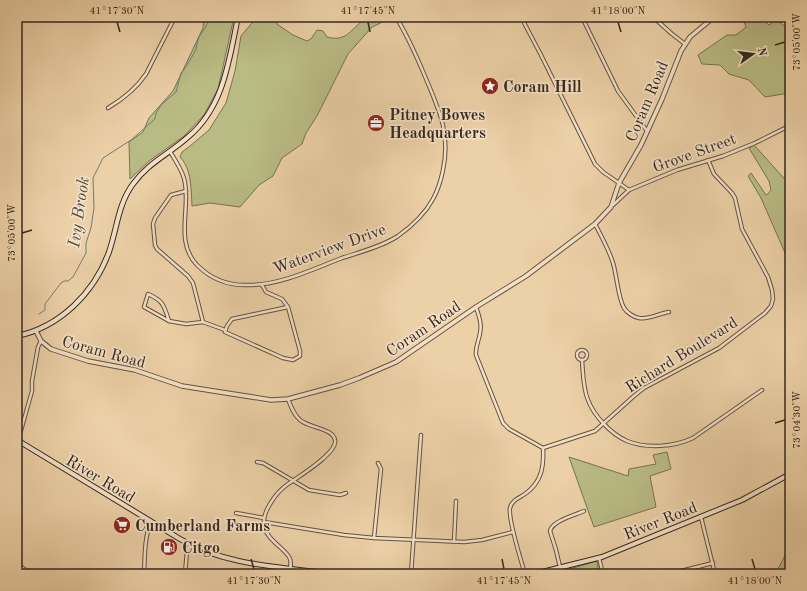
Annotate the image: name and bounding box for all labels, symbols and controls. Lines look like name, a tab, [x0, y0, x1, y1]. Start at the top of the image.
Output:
text: 41°17'30"N	[90, 6, 145, 16]
text: 41°17'45"N	[341, 6, 396, 16]
text: 41°18'00"N	[591, 6, 646, 16]
text: 73°05'00"W	[792, 13, 802, 71]
north arrow	[733, 34, 773, 74]
text: N	[755, 47, 768, 58]
street label: Coram Road	[624, 59, 672, 144]
place icon: Coram Hill	[480, 76, 500, 96]
place label: Coram Hill	[503, 80, 582, 96]
place label: Pitney Bowes Headquarters	[389, 108, 486, 142]
office icon: Pitney Bowes Headquarters	[366, 113, 386, 133]
street label: Grove Street	[651, 131, 739, 176]
water label: Ivy Brook	[66, 176, 93, 250]
text: 73°05'00"W	[7, 204, 17, 262]
street label: Waterview Drive	[271, 222, 388, 278]
street label: Coram Road	[384, 299, 464, 360]
street label: Richard Boulevard	[623, 315, 741, 397]
street label: Coram Road	[60, 334, 147, 372]
text: 73°04'30"W	[792, 391, 802, 449]
street label: River Road	[63, 453, 137, 507]
street label: River Road	[622, 500, 700, 544]
supermarket icon: Cumberland Farms	[112, 515, 132, 535]
place label: Cumberland Farms	[135, 519, 270, 535]
fuel station icon: Citgo	[159, 537, 179, 557]
place label: Citgo	[182, 541, 220, 557]
text: 41°17'30"N	[227, 576, 282, 586]
text: 41°17'45"N	[477, 576, 532, 586]
text: 41°18'00"N	[728, 576, 783, 586]

